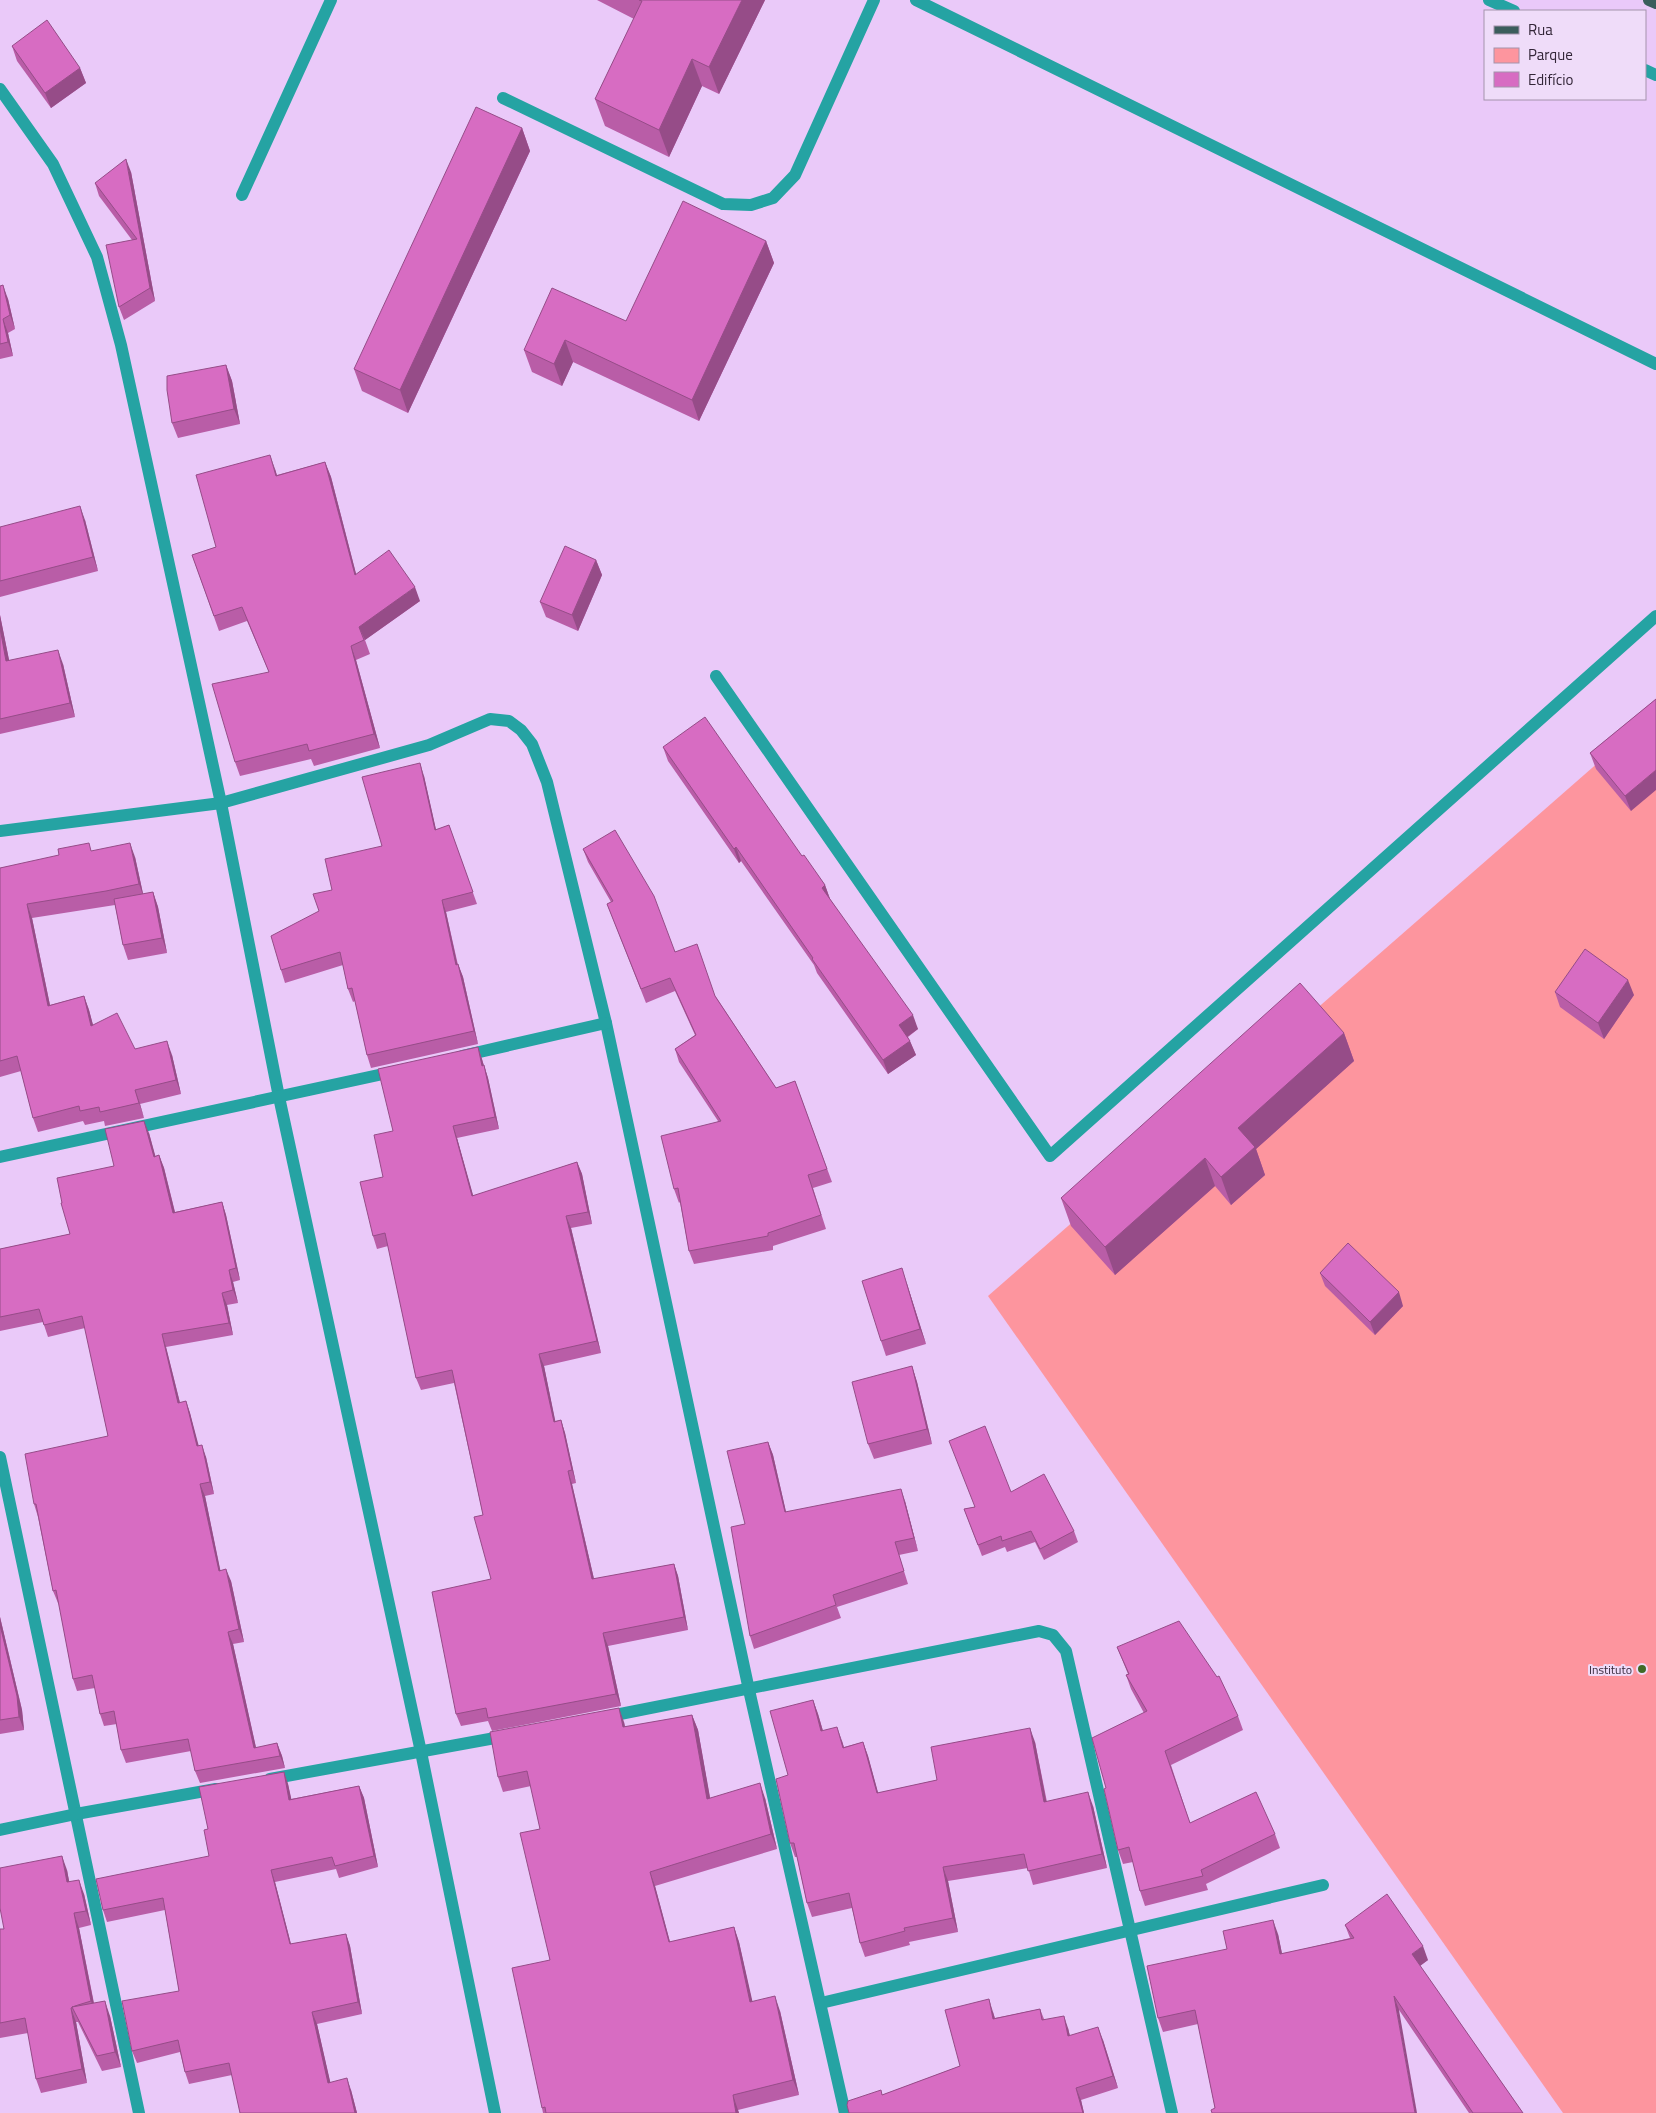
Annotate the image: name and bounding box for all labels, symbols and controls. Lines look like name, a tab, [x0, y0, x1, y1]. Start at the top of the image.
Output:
legend	[1484, 10, 1646, 100]
text: Rua	[1528, 18, 1553, 41]
text: Parque	[1528, 43, 1573, 66]
text: Edifício	[1528, 68, 1573, 91]
place label: Instituto	[1589, 1660, 1632, 1679]
marker: Instituto	[1636, 1663, 1648, 1675]

